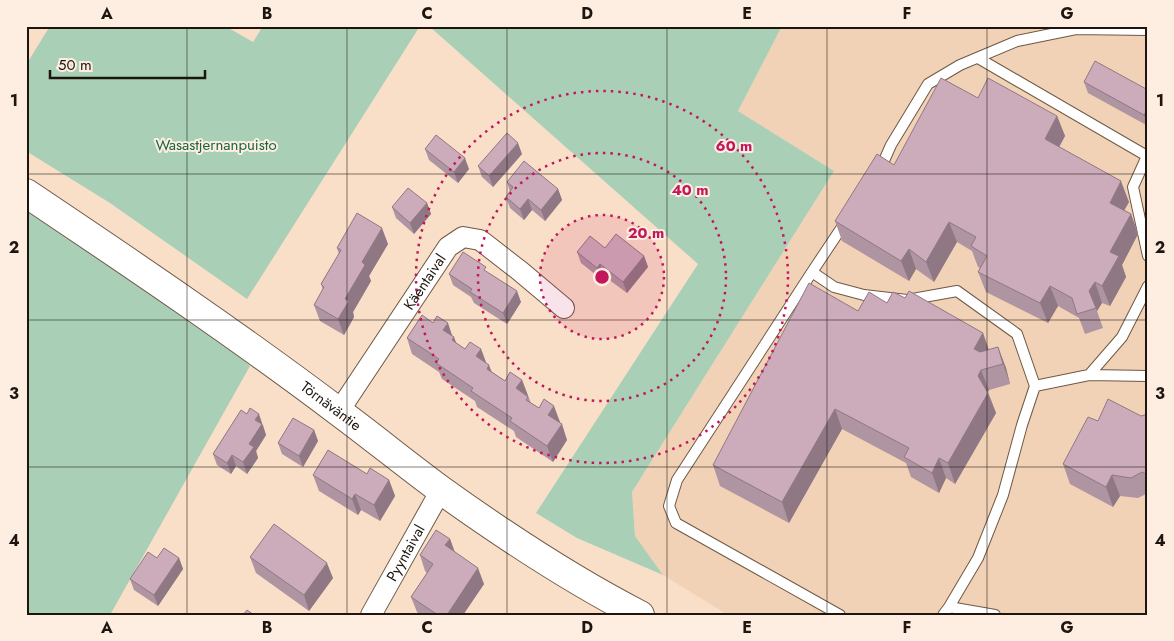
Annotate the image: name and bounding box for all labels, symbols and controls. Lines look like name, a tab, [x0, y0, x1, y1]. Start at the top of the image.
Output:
text: A	[100, 2, 113, 25]
text: B	[262, 2, 272, 25]
text: C	[421, 2, 433, 25]
text: D	[581, 2, 593, 25]
text: E	[742, 2, 752, 25]
text: F	[903, 2, 911, 25]
text: G	[1060, 2, 1074, 25]
scale bar	[50, 48, 205, 80]
text: 50 m	[58, 54, 92, 76]
text: 1	[10, 89, 18, 112]
text: 1	[1156, 89, 1164, 112]
park label: Wasastjernanpuisto	[155, 134, 277, 156]
text: 60 m	[716, 135, 752, 157]
text: 40 m	[671, 179, 709, 201]
text: 20 m	[628, 222, 664, 244]
text: 2	[9, 236, 19, 259]
text: 2	[1155, 236, 1165, 259]
street label: Käentaival	[398, 249, 452, 314]
centre of rings	[593, 268, 611, 286]
street label: Törnäväntie	[296, 376, 366, 436]
text: 3	[9, 382, 19, 405]
text: 3	[1155, 382, 1165, 405]
street label: Pyyntaival	[381, 521, 430, 585]
text: 4	[8, 529, 20, 552]
text: 4	[1154, 529, 1166, 552]
text: A	[100, 616, 113, 639]
text: B	[262, 616, 272, 639]
text: C	[421, 616, 433, 639]
text: D	[581, 616, 593, 639]
text: E	[742, 616, 752, 639]
text: F	[903, 616, 911, 639]
text: G	[1060, 616, 1074, 639]

